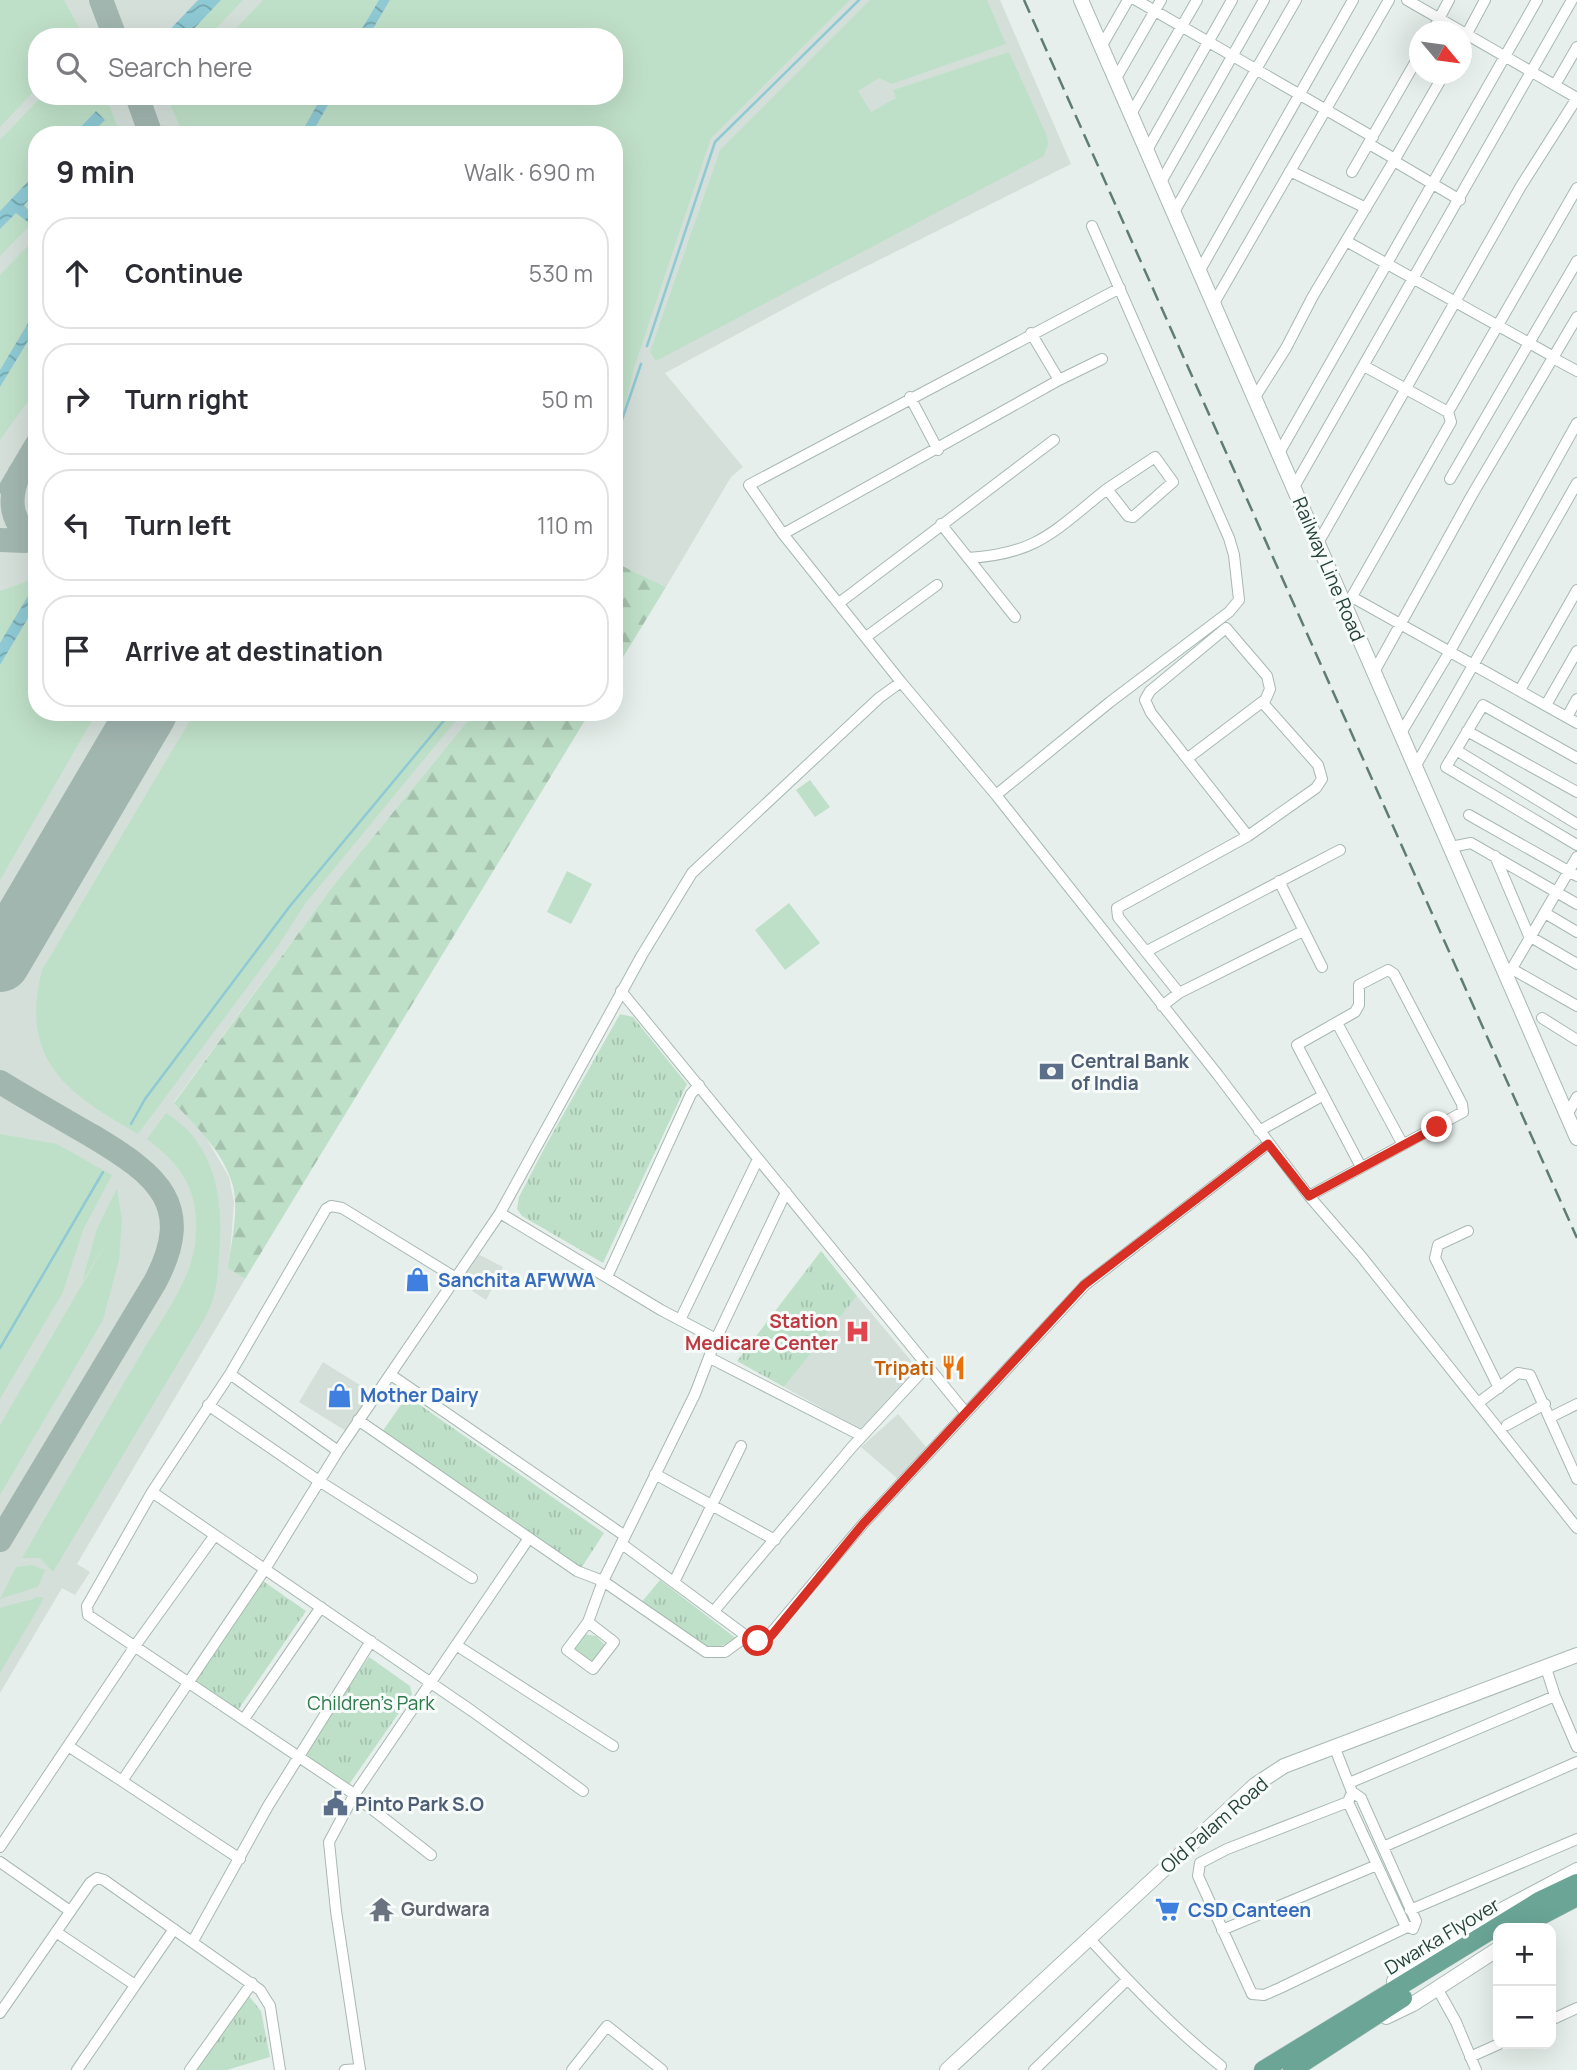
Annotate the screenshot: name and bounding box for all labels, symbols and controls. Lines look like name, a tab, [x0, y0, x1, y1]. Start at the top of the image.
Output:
north arrow	[1409, 21, 1472, 84]
search box	[28, 28, 623, 105]
icon: search	[52, 48, 90, 86]
text: Search here	[108, 49, 253, 85]
text: 9 min	[56, 151, 135, 192]
text: Walk · 690 m	[464, 156, 595, 188]
icon: ahead	[58, 254, 96, 292]
text: Continue	[125, 255, 243, 291]
text: 530 m	[529, 257, 593, 289]
icon: right	[58, 380, 96, 418]
text: Turn right	[125, 381, 249, 417]
text: 50 m	[542, 383, 593, 415]
street label: Railway Line Road	[1287, 493, 1371, 645]
icon: left	[58, 506, 96, 544]
text: Turn left	[125, 507, 232, 543]
text: 110 m	[537, 509, 593, 541]
icon: arrive	[58, 632, 96, 670]
text: Arrive at destination	[125, 633, 383, 669]
place label: Central Bank of India	[1071, 1048, 1190, 1096]
bank icon: Central Bank of India	[1037, 1058, 1065, 1086]
route end	[1421, 1111, 1452, 1142]
shop icon: Sanchita AFWWA	[404, 1266, 432, 1294]
place label: Sanchita AFWWA	[438, 1267, 596, 1293]
place label: Station Medicare Center	[685, 1308, 838, 1356]
hospital icon: Station Medicare Center	[844, 1318, 872, 1346]
restaurant icon: Tripati	[940, 1354, 968, 1382]
place label: Tripati	[874, 1355, 934, 1381]
shop icon: Mother Dairy	[326, 1381, 354, 1409]
place label: Mother Dairy	[360, 1382, 479, 1408]
route start	[742, 1625, 773, 1656]
park label: Children's Park	[307, 1690, 435, 1716]
street label: Old Palam Road	[1155, 1771, 1273, 1879]
public building icon: Pinto Park S.O	[321, 1790, 349, 1818]
place label: Pinto Park S.O	[355, 1791, 484, 1817]
street label: Dwarka Flyover	[1380, 1891, 1504, 1981]
temple icon: Gurdwara	[367, 1895, 395, 1923]
place label: Gurdwara	[401, 1896, 490, 1922]
supermarket icon: CSD Canteen	[1154, 1896, 1182, 1924]
place label: CSD Canteen	[1188, 1897, 1311, 1923]
map controls	[1493, 1923, 1556, 2049]
button: +	[1493, 1923, 1556, 1986]
button: −	[1493, 1986, 1556, 2049]

